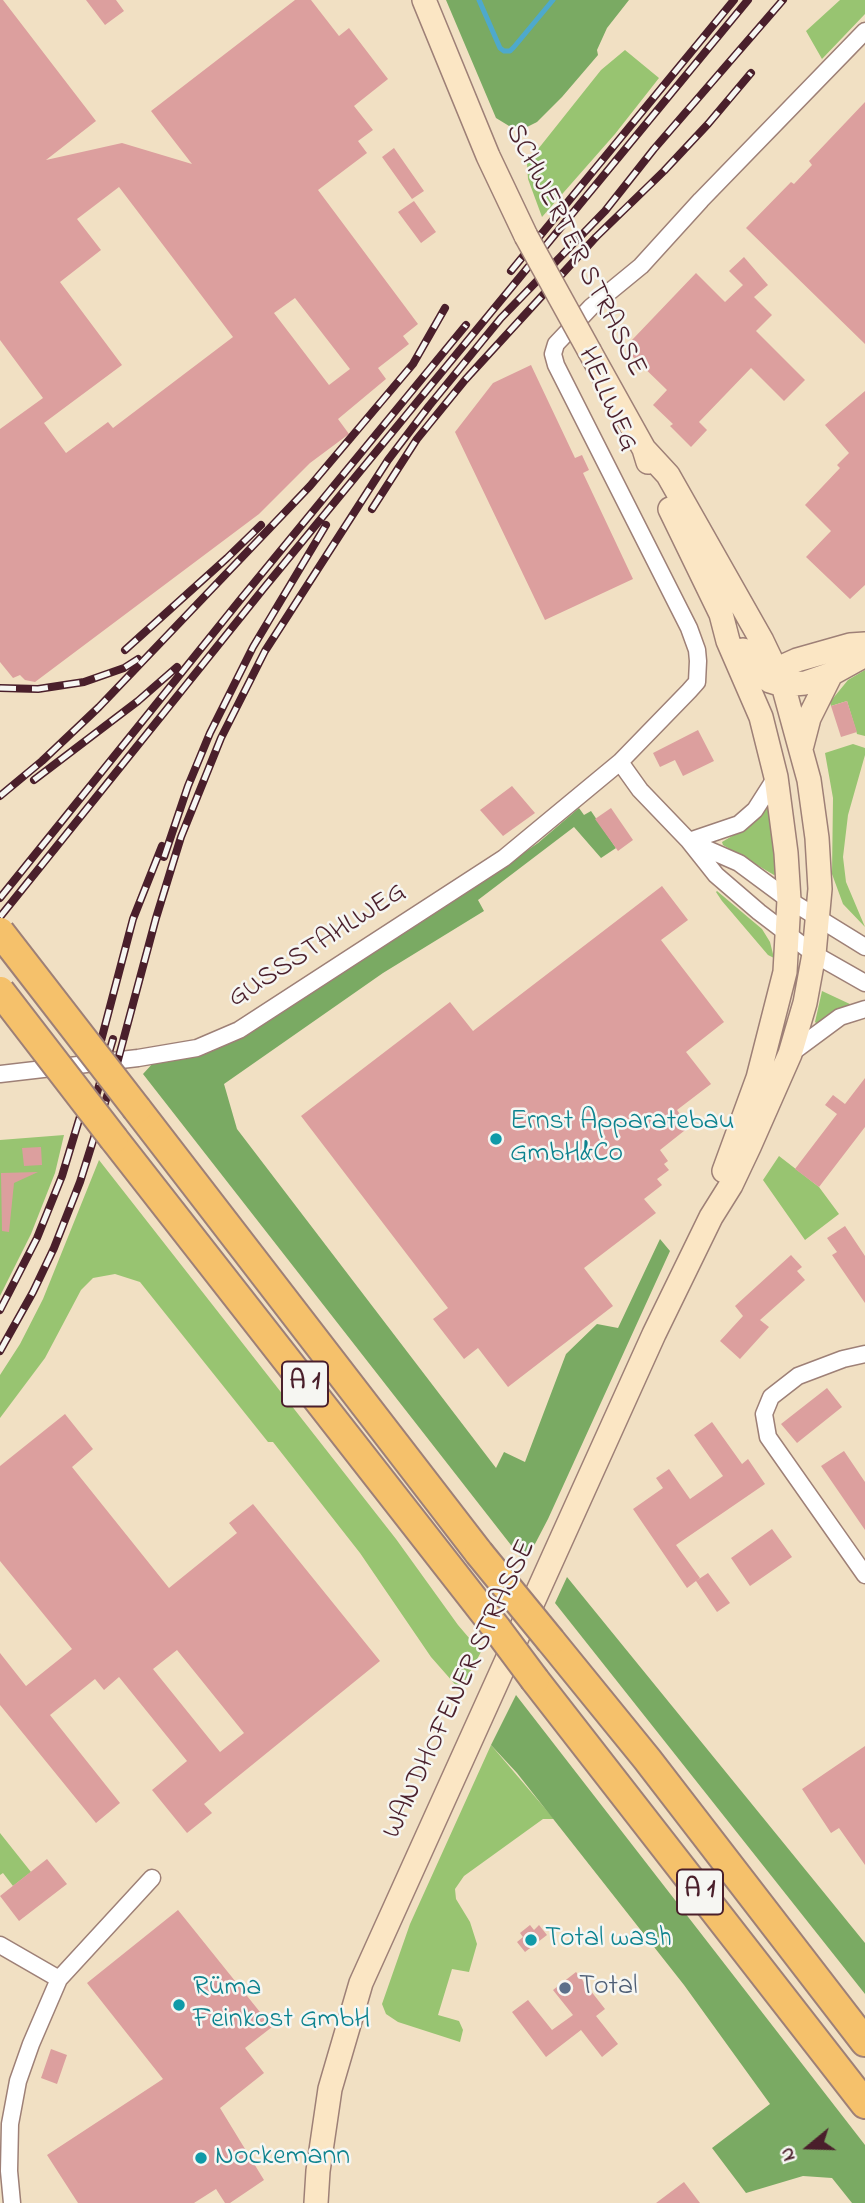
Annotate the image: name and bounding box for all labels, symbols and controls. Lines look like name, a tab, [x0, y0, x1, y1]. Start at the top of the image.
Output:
street label: SCHWERTER STRASSE	[496, 119, 652, 383]
street label: HELLWEG	[568, 343, 644, 457]
street label: GUSSSTAHLWEG	[223, 877, 413, 1017]
place label: Ernst Apparatebau GmbH&Co	[510, 1106, 735, 1172]
marker: Ernst Apparatebau GmbH&Co	[488, 1131, 504, 1147]
road number: A 1	[282, 1362, 328, 1406]
street label: WANDHOFENER STRASSE	[377, 1535, 545, 1845]
road number: A 1	[677, 1870, 723, 1914]
place label: Total wash	[545, 1923, 672, 1957]
marker: Total wash	[523, 1932, 539, 1948]
place label: Total	[579, 1971, 638, 2005]
place label: Rüma Feinkost GmbH	[193, 1972, 370, 2038]
marker: Total	[557, 1980, 573, 1996]
marker: Rüma Feinkost GmbH	[171, 1997, 187, 2013]
north arrow	[774, 2112, 844, 2182]
place label: Nockemann	[215, 2141, 350, 2175]
text: N	[774, 2144, 804, 2164]
marker: Nockemann	[193, 2150, 209, 2166]

